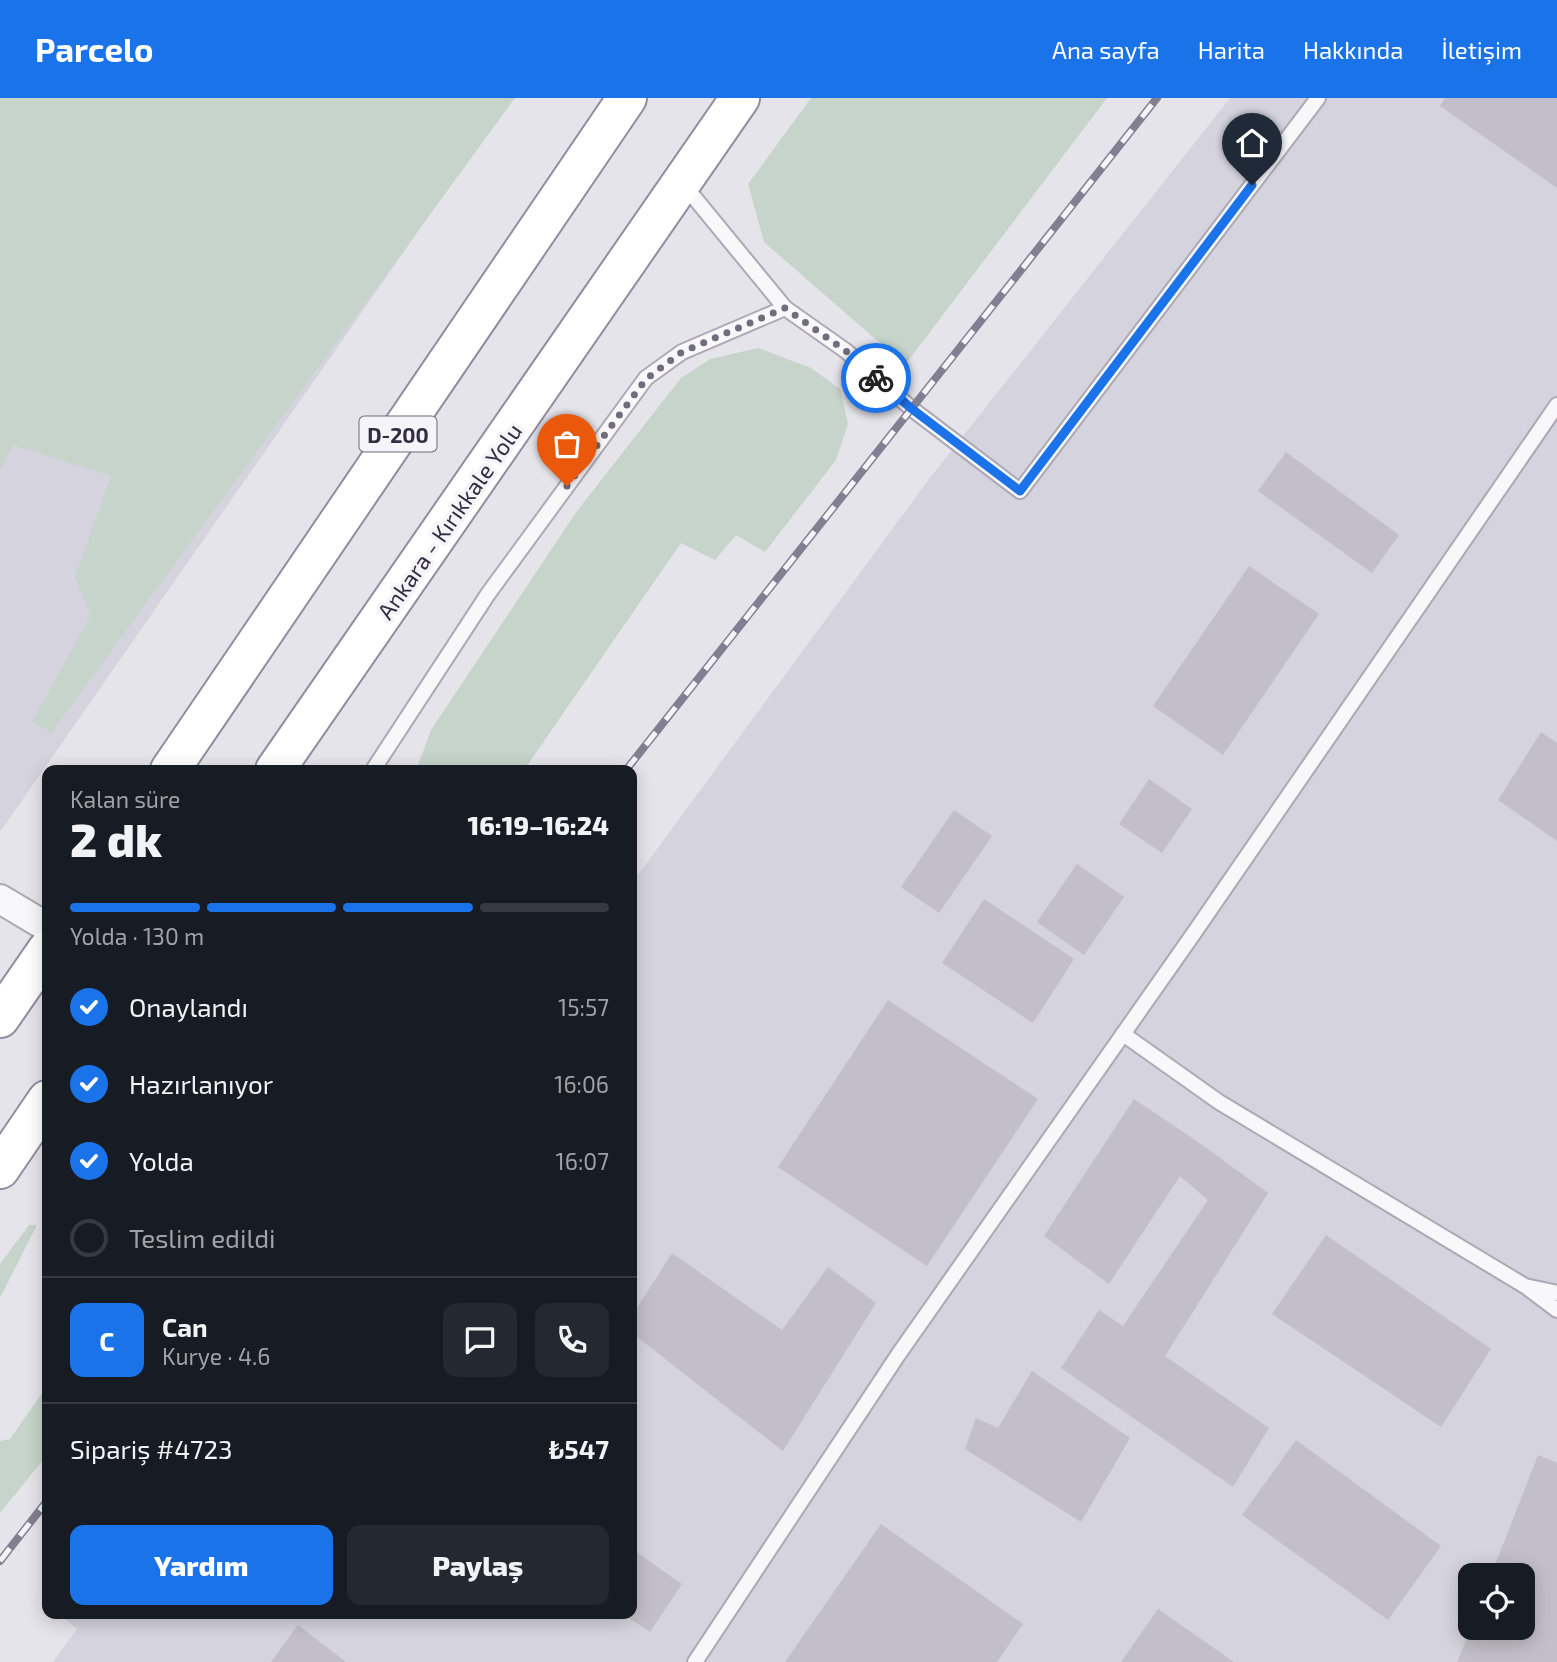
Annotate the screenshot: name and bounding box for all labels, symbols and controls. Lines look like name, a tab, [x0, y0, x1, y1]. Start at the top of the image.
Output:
text: Parcelo	[35, 29, 153, 69]
text: Ana sayfa	[1052, 35, 1160, 64]
text: Harita	[1198, 35, 1265, 64]
text: Hakkında	[1303, 35, 1403, 64]
text: İletişim	[1441, 35, 1522, 64]
pin	[1222, 113, 1282, 185]
icon: home	[1233, 124, 1271, 162]
courier	[841, 343, 911, 413]
icon: bike	[857, 359, 895, 397]
pin	[537, 414, 597, 486]
road number: D-200	[360, 416, 436, 452]
street label: Ankara - Kırıkkale Yolu	[371, 418, 527, 624]
icon: bag	[548, 425, 586, 463]
text: Kalan süre	[70, 785, 180, 813]
text: 16:19–16:24	[468, 809, 609, 840]
text: 2 dk	[70, 811, 162, 866]
text: Yolda · 130 m	[70, 922, 204, 950]
icon: check	[70, 988, 108, 1026]
text: Onaylandı	[129, 991, 248, 1022]
text: 15:57	[558, 993, 609, 1021]
icon: check	[70, 1065, 108, 1103]
text: Hazırlanıyor	[129, 1068, 273, 1099]
text: 16:06	[554, 1070, 609, 1098]
icon: check	[70, 1142, 108, 1180]
text: Yolda	[129, 1145, 194, 1176]
text: 16:07	[556, 1147, 609, 1175]
text: Teslim edildi	[129, 1222, 276, 1253]
button: chat	[443, 1303, 517, 1377]
button: phone	[535, 1303, 609, 1377]
text: Can	[162, 1311, 208, 1342]
text: C	[99, 1325, 115, 1356]
text: Kurye · 4.6	[162, 1342, 270, 1370]
text: Sipariş #4723	[70, 1433, 233, 1464]
text: ₺547	[549, 1433, 609, 1464]
button: Yardım	[70, 1525, 333, 1605]
button: Paylaş	[347, 1525, 609, 1605]
map controls	[1458, 1563, 1535, 1640]
button: locate	[1458, 1563, 1535, 1640]

